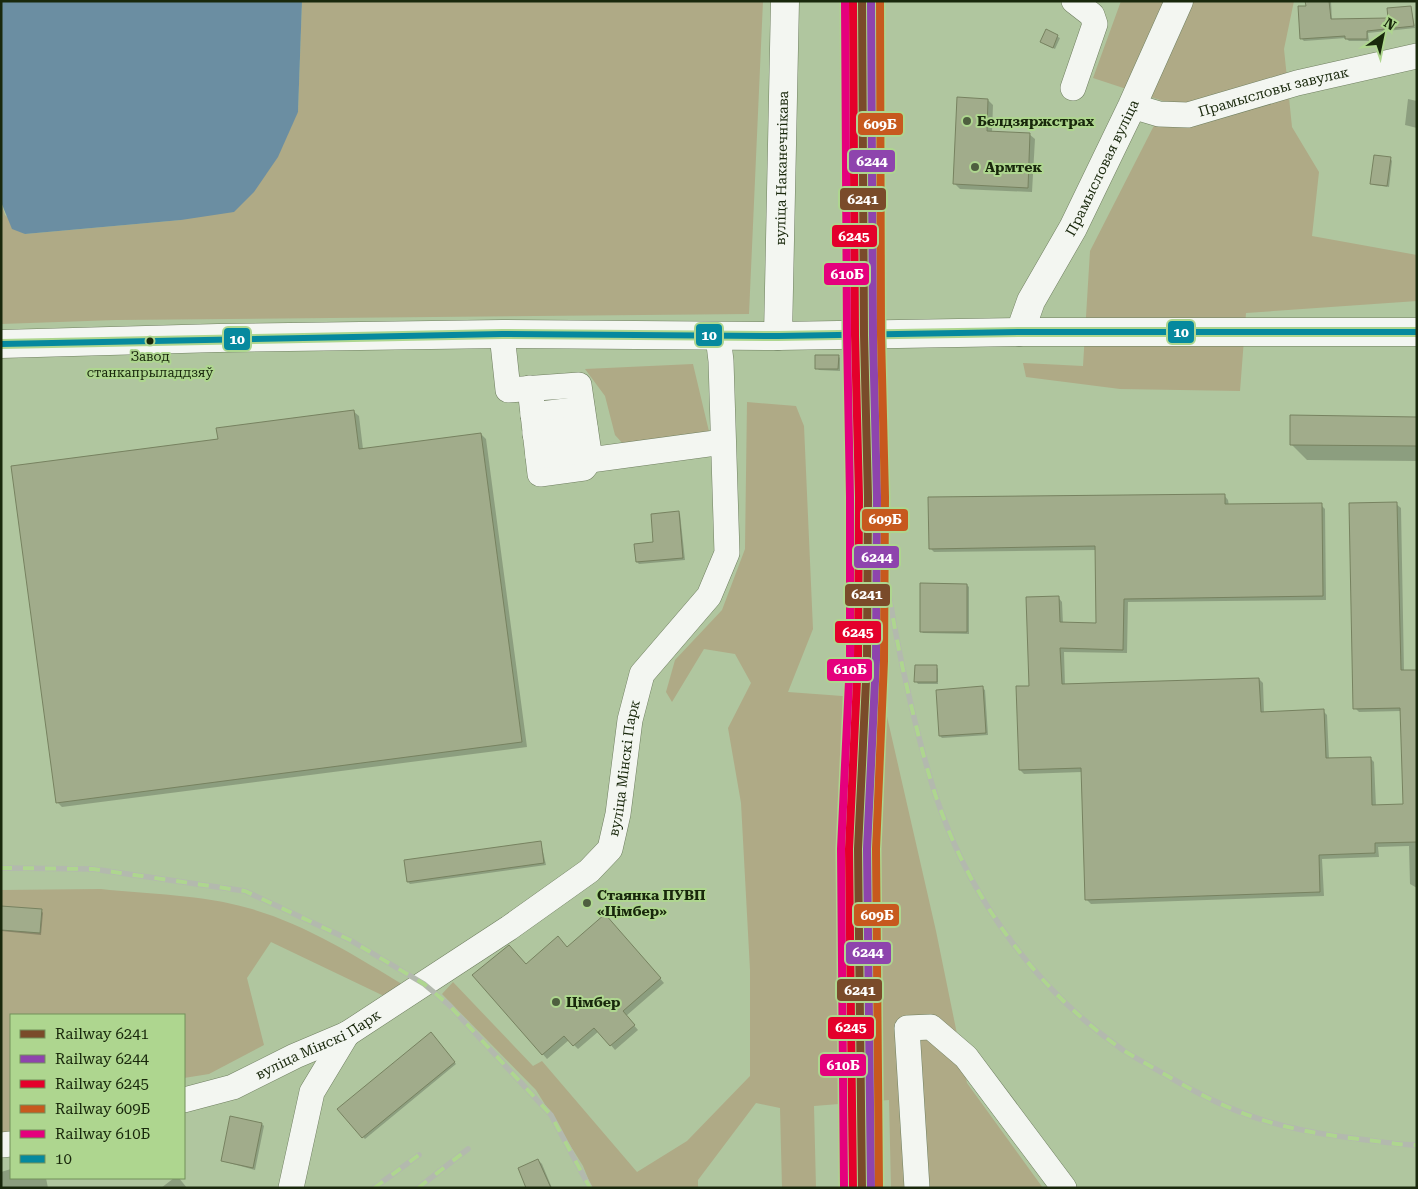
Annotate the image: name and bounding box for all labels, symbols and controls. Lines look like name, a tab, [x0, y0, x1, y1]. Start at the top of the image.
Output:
north arrow	[1358, 10, 1408, 60]
text: N	[1381, 14, 1399, 34]
street label: Прамысловы завулак	[1196, 64, 1351, 120]
street label: вуліца Наканечнікава	[772, 90, 791, 246]
street label: Прамысловая вуліца	[1062, 97, 1142, 239]
line badge: 609Б	[857, 112, 904, 136]
place label: Белдзяржстрах	[977, 113, 1095, 129]
marker: Белдзяржстрах	[961, 115, 973, 127]
text: 609Б	[863, 116, 897, 132]
line badge: 6244	[848, 149, 896, 173]
text: 6244	[856, 153, 888, 169]
place label: Армтек	[985, 159, 1042, 175]
marker: Армтек	[969, 161, 981, 173]
line badge: 6241	[839, 187, 887, 211]
text: 6241	[847, 191, 879, 207]
line badge: 6245	[831, 224, 878, 248]
text: 6245	[838, 228, 870, 244]
line badge: 610Б	[823, 262, 870, 286]
text: 610Б	[830, 266, 864, 282]
line badge: 10	[1167, 320, 1195, 344]
line badge: 10	[695, 323, 723, 347]
text: 10	[1173, 324, 1189, 340]
line badge: 10	[223, 327, 251, 351]
text: 10	[701, 327, 717, 343]
text: 10	[229, 331, 245, 347]
marker: Завод станкапрыладдзяў	[145, 336, 155, 346]
place label: Завод станкапрыладдзяў	[87, 349, 213, 380]
line badge: 609Б	[861, 508, 909, 532]
text: 609Б	[868, 511, 902, 527]
line badge: 6244	[853, 545, 900, 569]
text: 6244	[861, 549, 893, 565]
line badge: 6241	[844, 583, 891, 607]
text: 6241	[851, 586, 883, 602]
line badge: 6245	[834, 620, 882, 644]
text: 6245	[842, 624, 874, 640]
line badge: 610Б	[826, 658, 873, 682]
text: 610Б	[833, 661, 867, 677]
street label: вуліца Мінскі Парк	[605, 698, 643, 838]
place label: Стаянка ПУВП «Цімбер»	[597, 887, 706, 919]
marker: Стаянка ПУВП «Цімбер»	[581, 897, 593, 909]
line badge: 609Б	[853, 903, 900, 927]
text: 609Б	[860, 907, 894, 923]
line badge: 6244	[845, 941, 892, 965]
text: 6244	[852, 944, 884, 960]
line badge: 6241	[836, 978, 883, 1002]
text: 6241	[844, 982, 876, 998]
place label: Цімбер	[566, 994, 620, 1010]
marker: Цімбер	[550, 996, 562, 1008]
street label: вуліца Мінскі Парк	[253, 1006, 384, 1082]
legend	[10, 1014, 185, 1179]
line badge: 6245	[827, 1016, 875, 1040]
text: 6245	[835, 1019, 867, 1035]
text: Railway 6241	[55, 1025, 149, 1043]
text: Railway 6244	[55, 1050, 150, 1068]
line badge: 610Б	[819, 1053, 867, 1077]
text: 610Б	[826, 1057, 860, 1073]
text: Railway 6245	[55, 1075, 149, 1093]
text: Railway 609Б	[55, 1100, 151, 1118]
text: Railway 610Б	[55, 1125, 151, 1143]
text: 10	[55, 1150, 72, 1168]

